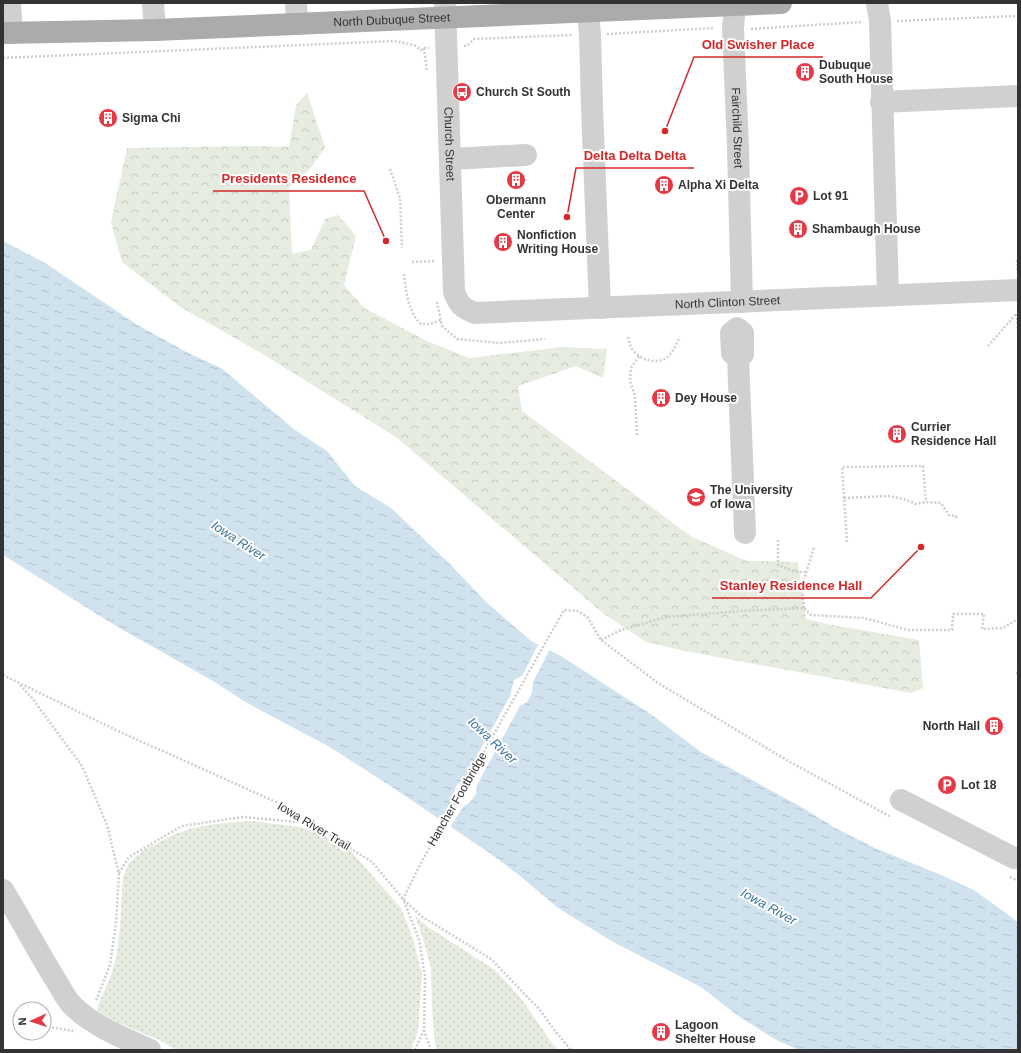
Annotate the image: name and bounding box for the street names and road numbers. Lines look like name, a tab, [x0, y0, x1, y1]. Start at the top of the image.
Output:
street label: North Dubuque Street	[333, 10, 451, 29]
street label: Fairchild Street	[728, 87, 746, 169]
street label: Church Street	[441, 107, 458, 182]
street label: North Clinton Street	[675, 293, 781, 312]
street label: Hancher Footbridge	[424, 749, 490, 848]
street label: Iowa River Trail	[275, 799, 353, 853]

